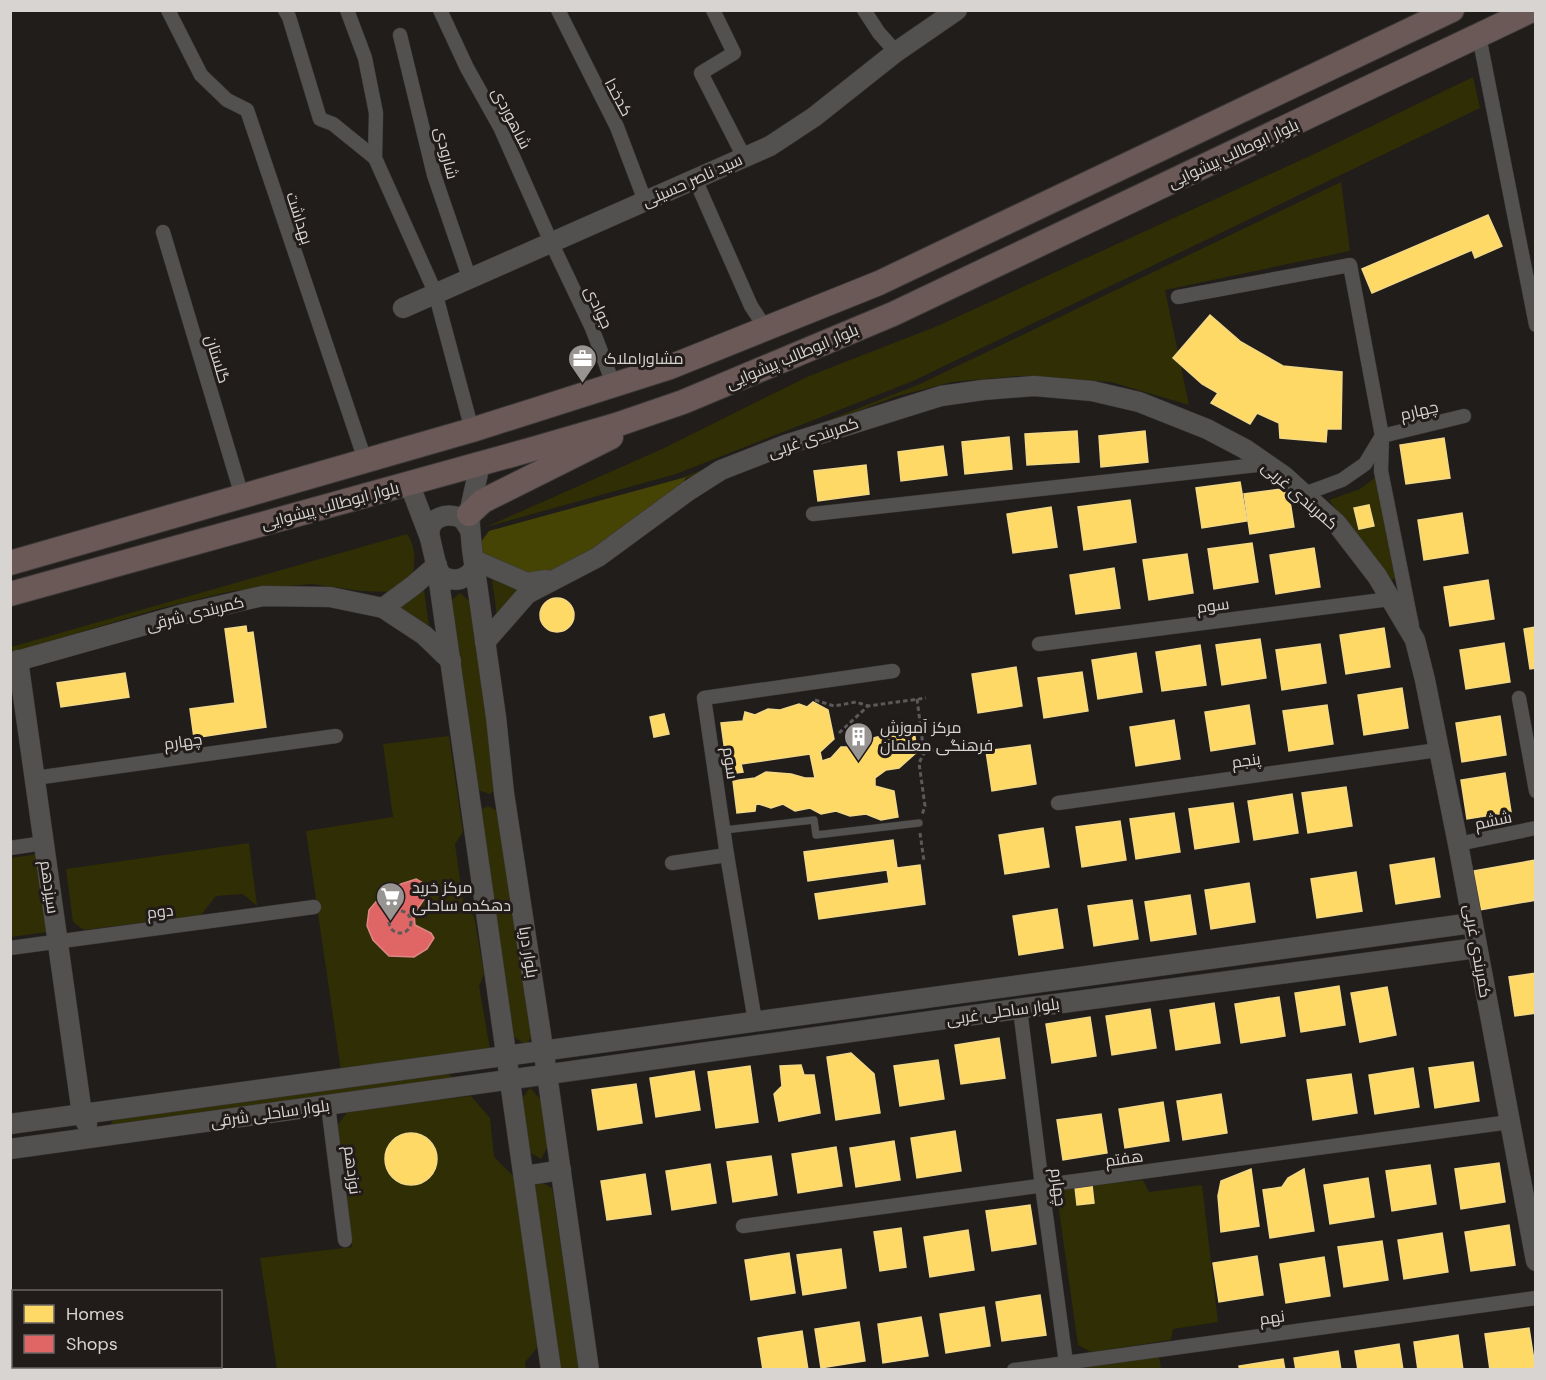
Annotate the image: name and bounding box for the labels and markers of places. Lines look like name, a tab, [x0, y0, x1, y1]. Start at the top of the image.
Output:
office icon: مشاوراملاک	[567, 342, 599, 384]
place label: مشاوراملاک	[604, 348, 684, 369]
place label: مرکز آموزش فرهنگی معلمان	[880, 717, 993, 756]
building icon: مرکز آموزش فرهنگی معلمان	[843, 720, 875, 762]
place label: مرکز خرید دهکده ساحلی	[412, 877, 511, 916]
supermarket icon: مرکز خرید دهکده ساحلی	[375, 880, 407, 922]

